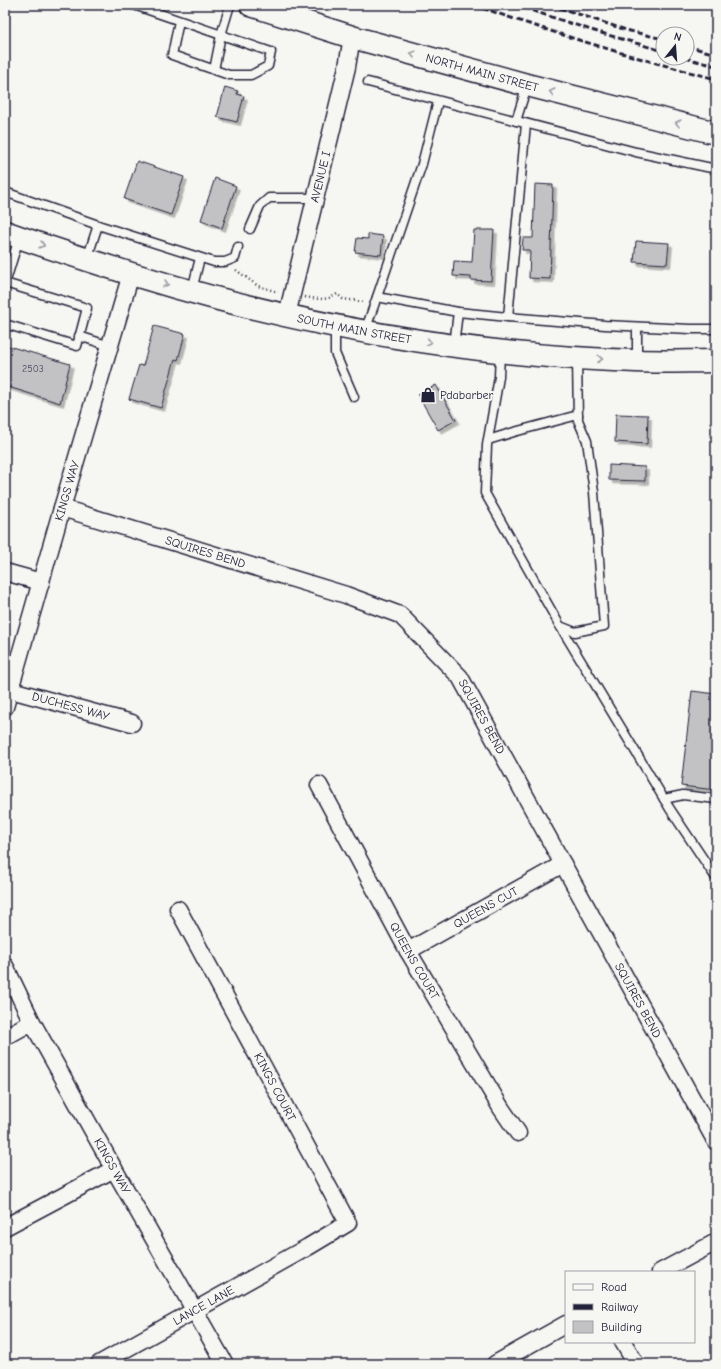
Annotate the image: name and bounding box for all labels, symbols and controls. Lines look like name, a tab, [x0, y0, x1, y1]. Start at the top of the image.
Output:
north arrow	[655, 26, 695, 66]
text: N	[672, 30, 683, 44]
one-way arrow	[410, 50, 417, 59]
street label: NORTH MAIN STREET	[424, 51, 541, 95]
one-way arrow	[549, 88, 555, 96]
one-way arrow	[675, 120, 681, 128]
street label: AVENUE I	[307, 150, 333, 204]
one-way arrow	[38, 240, 45, 248]
one-way arrow	[162, 279, 169, 288]
street label: SOUTH MAIN STREET	[296, 311, 413, 347]
one-way arrow	[426, 337, 432, 346]
one-way arrow	[597, 355, 603, 364]
house number: 2503	[22, 363, 44, 375]
shop icon: Pdabarber	[419, 386, 437, 404]
place label: Pdabarber	[440, 388, 494, 402]
street label: KINGS WAY	[52, 458, 83, 522]
street label: SQUIRES BEND	[164, 533, 247, 571]
street label: SQUIRES BEND	[456, 677, 508, 756]
street label: DUCHESS WAY	[31, 689, 112, 724]
street label: QUEENS CUT	[451, 883, 521, 931]
street label: QUEENS COURT	[387, 920, 442, 1002]
street label: SQUIRES BEND	[612, 960, 664, 1040]
street label: KINGS COURT	[251, 1050, 299, 1124]
street label: KINGS WAY	[91, 1136, 134, 1197]
legend	[565, 1271, 695, 1343]
text: Road	[601, 1280, 627, 1294]
street label: LANCE LANE	[171, 1283, 237, 1328]
text: Railway	[601, 1300, 639, 1314]
text: Building	[601, 1320, 642, 1334]

